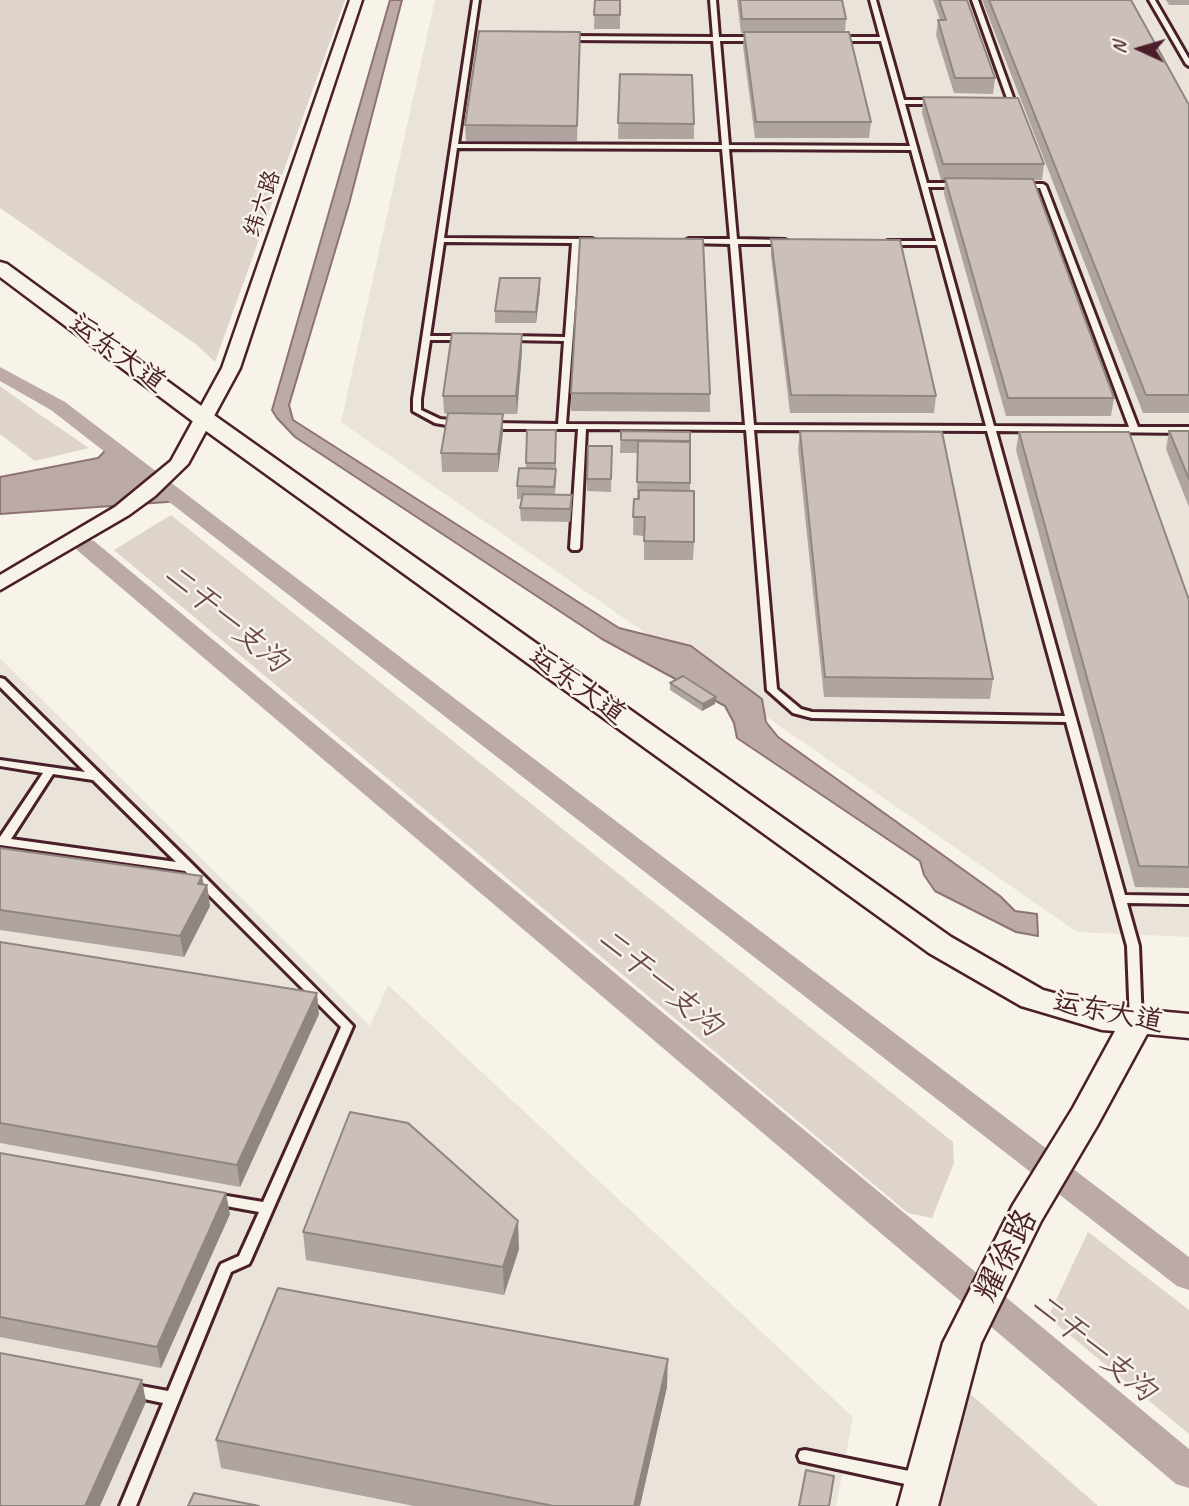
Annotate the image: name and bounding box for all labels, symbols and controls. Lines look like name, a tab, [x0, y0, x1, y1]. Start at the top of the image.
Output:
north arrow	[1105, 14, 1175, 84]
text: N	[1107, 41, 1131, 54]
street label: 纬六路	[239, 167, 287, 241]
street label: 运东大道	[62, 307, 172, 401]
water label: 二干一支沟	[156, 557, 294, 681]
street label: 运东大道	[522, 639, 632, 733]
water label: 二干一支沟	[590, 921, 728, 1045]
street label: 运东大道	[1050, 986, 1166, 1040]
street label: 耀徐路	[967, 1203, 1047, 1309]
water label: 二干一支沟	[1024, 1286, 1162, 1410]

